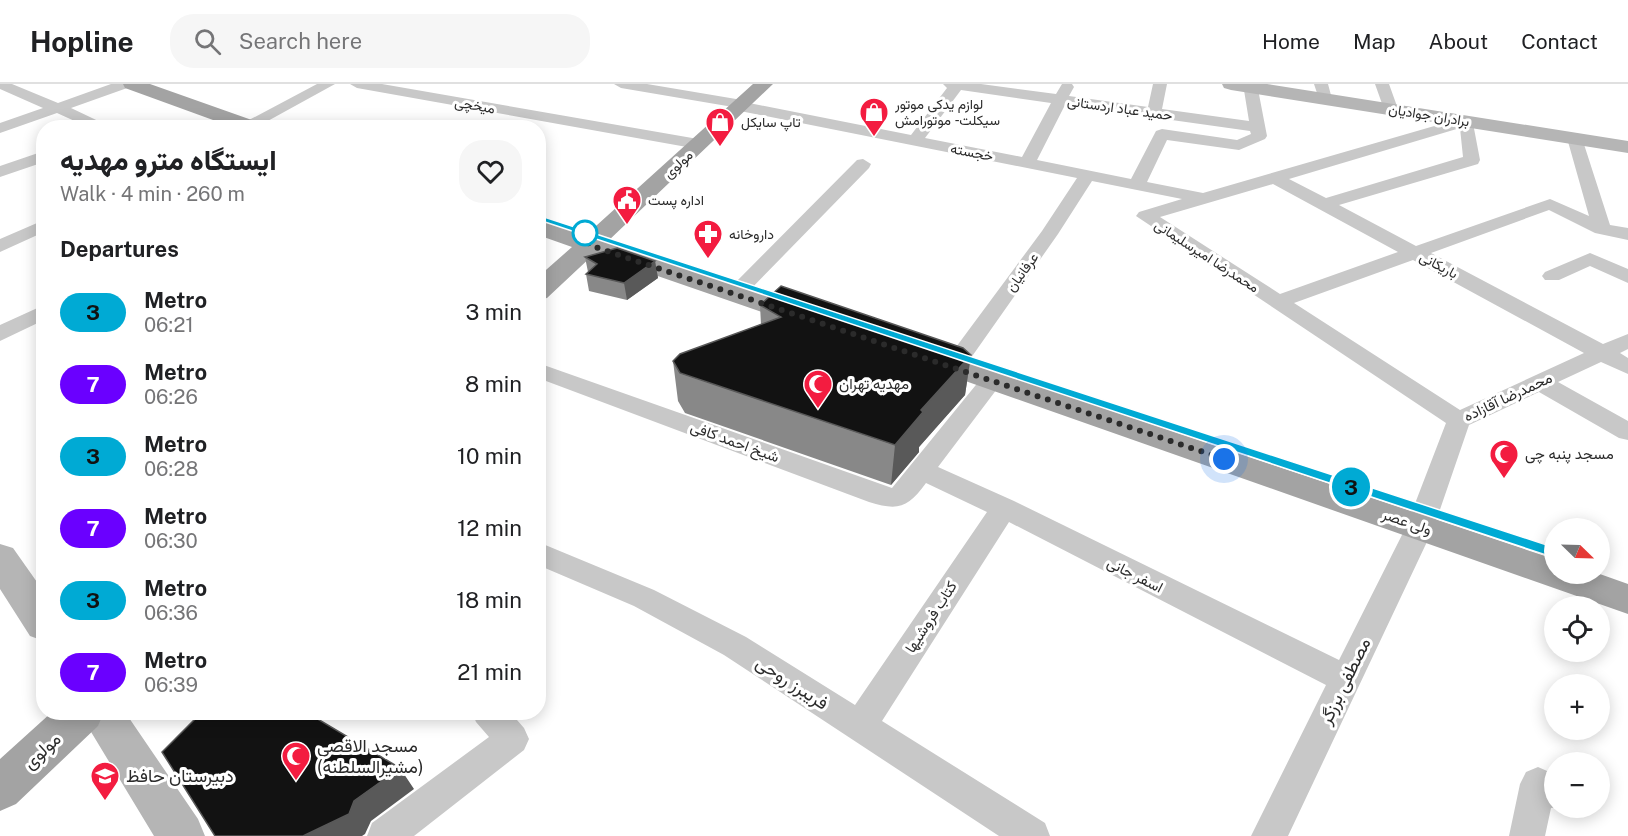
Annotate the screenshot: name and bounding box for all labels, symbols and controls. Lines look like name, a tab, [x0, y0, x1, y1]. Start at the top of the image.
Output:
search box	[170, 14, 590, 68]
text: Hopline	[30, 25, 134, 58]
icon: search	[191, 25, 224, 58]
text: Search here	[239, 28, 362, 54]
text: Home	[1262, 29, 1320, 54]
text: Map	[1353, 29, 1396, 54]
text: About	[1429, 29, 1488, 54]
text: Contact	[1521, 29, 1598, 54]
street label: حمید عباد اردستانی	[1066, 93, 1174, 124]
street label: میخچی	[453, 94, 496, 118]
shop icon: لوازم یدکی موتور سیکلت - موتورامش	[858, 96, 890, 138]
place label: لوازم یدکی موتور سیکلت - موتورامش	[894, 96, 1000, 129]
street label: برادران جوادیان	[1387, 101, 1471, 130]
shop icon: تاپ سایکل	[704, 106, 736, 148]
place label: تاپ سایکل	[741, 114, 801, 132]
button: heart	[459, 140, 522, 203]
street label: خجسته	[949, 140, 995, 165]
text: ایستگاه مترو مهدیه	[60, 143, 277, 176]
street label: مولوی	[660, 147, 697, 182]
text: Walk · 4 min · 260 m	[60, 182, 245, 206]
public building icon: اداره پست	[611, 184, 643, 226]
place label: اداره پست	[648, 192, 704, 210]
street label: محمدرضا امیرسلیمانی	[1151, 216, 1262, 296]
pharmacy icon: داروخانه	[692, 218, 724, 260]
unlabelled marker	[572, 220, 598, 246]
place label: داروخانه	[729, 226, 774, 243]
text: Departures	[60, 236, 179, 262]
street label: باریکانی	[1417, 248, 1461, 283]
street label: عرفانیان	[1003, 249, 1042, 295]
text: Metro	[144, 287, 207, 313]
text: 3 min	[465, 299, 522, 325]
text: 3	[86, 300, 100, 325]
text: 06:21	[144, 313, 194, 337]
text: Metro	[144, 359, 207, 385]
mosque icon: مهدیه تهران	[802, 368, 834, 410]
street label: محمدرضا آقازاده	[1461, 369, 1555, 425]
text: 8 min	[465, 371, 522, 397]
text: 7	[86, 372, 100, 397]
place label: مهدیه تهران	[839, 375, 909, 393]
text: 06:26	[144, 385, 198, 409]
street label: شیخ احمد کافی	[688, 418, 782, 468]
text: Metro	[144, 431, 207, 457]
mosque icon: مسجد پنبه چی	[1488, 438, 1520, 480]
text: 10 min	[457, 443, 522, 469]
text: 3	[86, 444, 100, 469]
your location	[1209, 444, 1239, 474]
place label: مسجد پنبه چی	[1525, 445, 1614, 464]
text: 06:28	[144, 457, 198, 481]
line badge: 3	[1332, 468, 1370, 506]
text: 3	[1344, 475, 1358, 500]
text: Metro	[144, 503, 207, 529]
street label: ولی عصر	[1379, 505, 1434, 540]
text: 12 min	[457, 515, 522, 541]
text: 7	[86, 516, 100, 541]
north arrow	[1544, 518, 1610, 584]
map controls	[1544, 518, 1610, 818]
text: 06:30	[144, 529, 198, 553]
street label: اسفر جانی	[1104, 553, 1166, 598]
text: Metro	[144, 575, 207, 601]
street label: کتاب فروشیها	[901, 578, 961, 656]
text: 18 min	[456, 587, 522, 613]
text: 3	[86, 588, 100, 613]
button: locate	[1544, 596, 1610, 662]
text: 06:36	[144, 601, 198, 625]
street label: مصطفی برزگر	[1314, 634, 1375, 729]
text: Metro	[144, 647, 207, 673]
street label: فریبرز روحی	[752, 651, 832, 715]
text: 21 min	[457, 659, 522, 685]
text: 7	[86, 660, 100, 685]
text: 06:39	[144, 673, 198, 697]
button: +	[1544, 674, 1610, 740]
street label: مولوی	[19, 728, 65, 774]
place label: مسجد الاقصی (مشیرالسلطنه)	[317, 735, 424, 778]
mosque icon: مسجد الاقصی (مشیرالسلطنه)	[280, 740, 312, 782]
button: −	[1544, 752, 1610, 818]
school or university icon: دبیرستان حافظ	[89, 760, 121, 802]
place label: دبیرستان حافظ	[126, 765, 234, 787]

